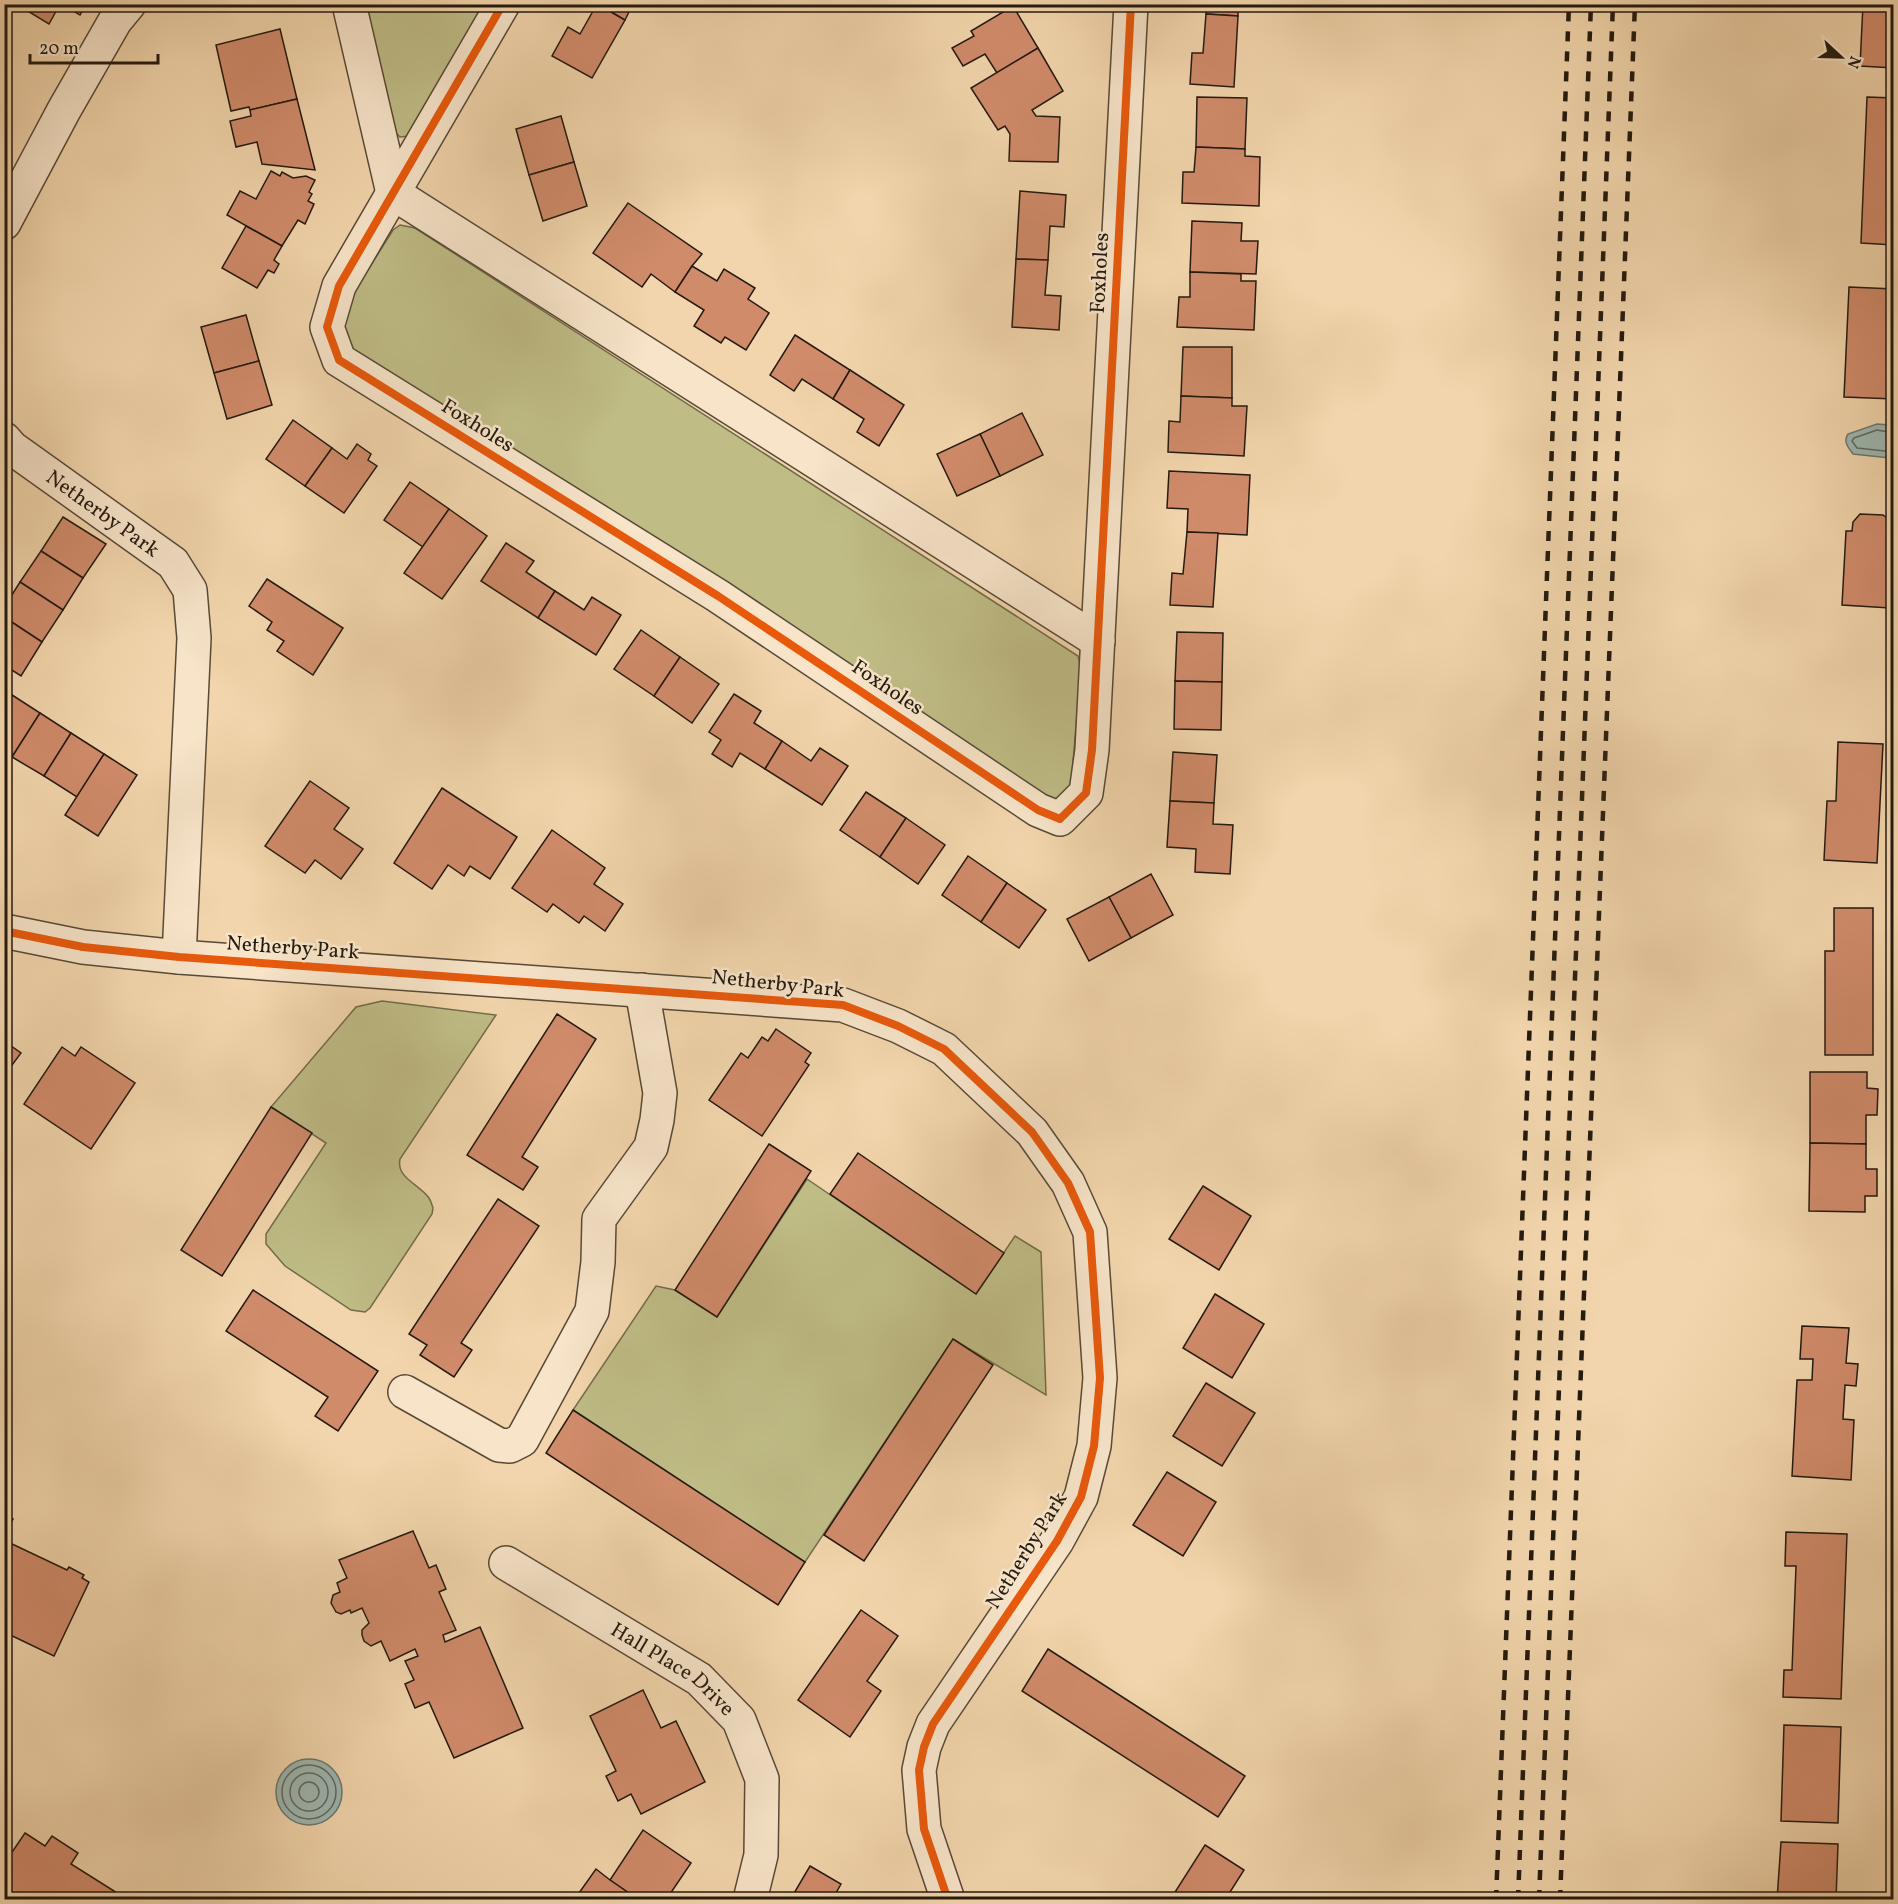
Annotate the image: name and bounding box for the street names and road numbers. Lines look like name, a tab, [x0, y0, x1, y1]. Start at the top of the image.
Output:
street label: Foxholes	[1084, 232, 1117, 314]
street label: Foxholes	[435, 392, 519, 460]
street label: Netherby Park	[40, 464, 165, 565]
street label: Foxholes	[845, 654, 929, 723]
street label: Netherby Park	[225, 929, 361, 968]
street label: Netherby Park	[710, 963, 846, 1006]
street label: Netherby Park	[980, 1486, 1075, 1615]
street label: Hall Place Drive	[605, 1616, 741, 1723]

